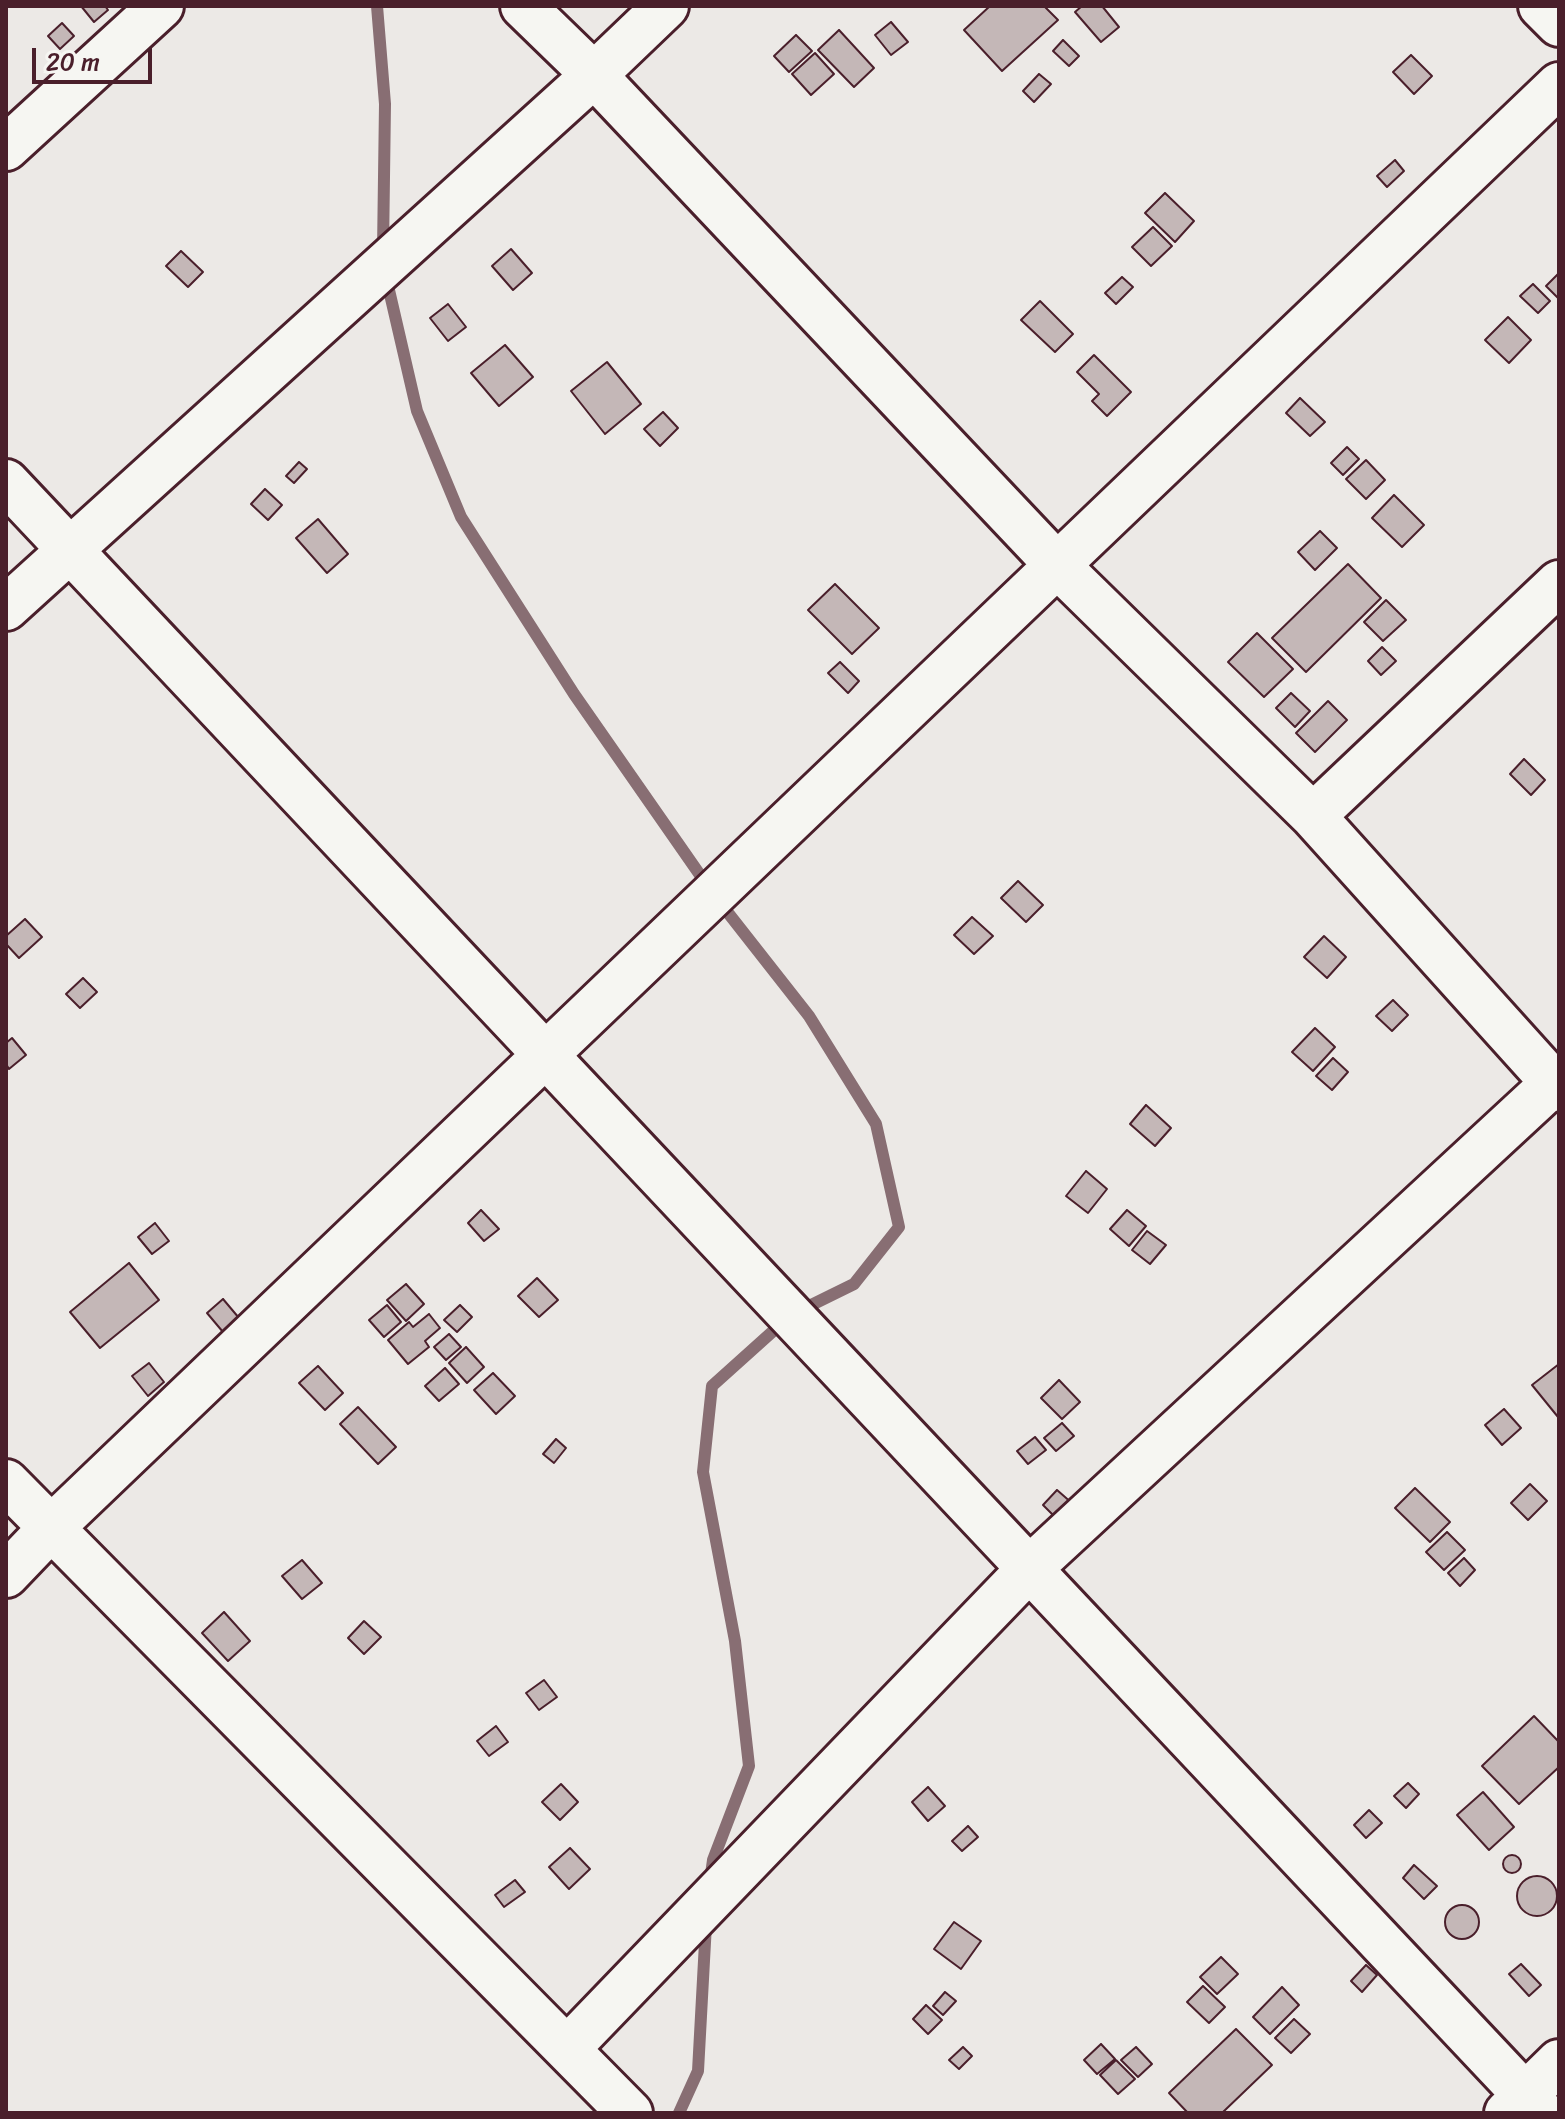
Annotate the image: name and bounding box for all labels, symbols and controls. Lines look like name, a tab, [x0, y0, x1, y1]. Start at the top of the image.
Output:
scale bar	[36, 32, 156, 82]
text: 20 m	[46, 41, 100, 83]

